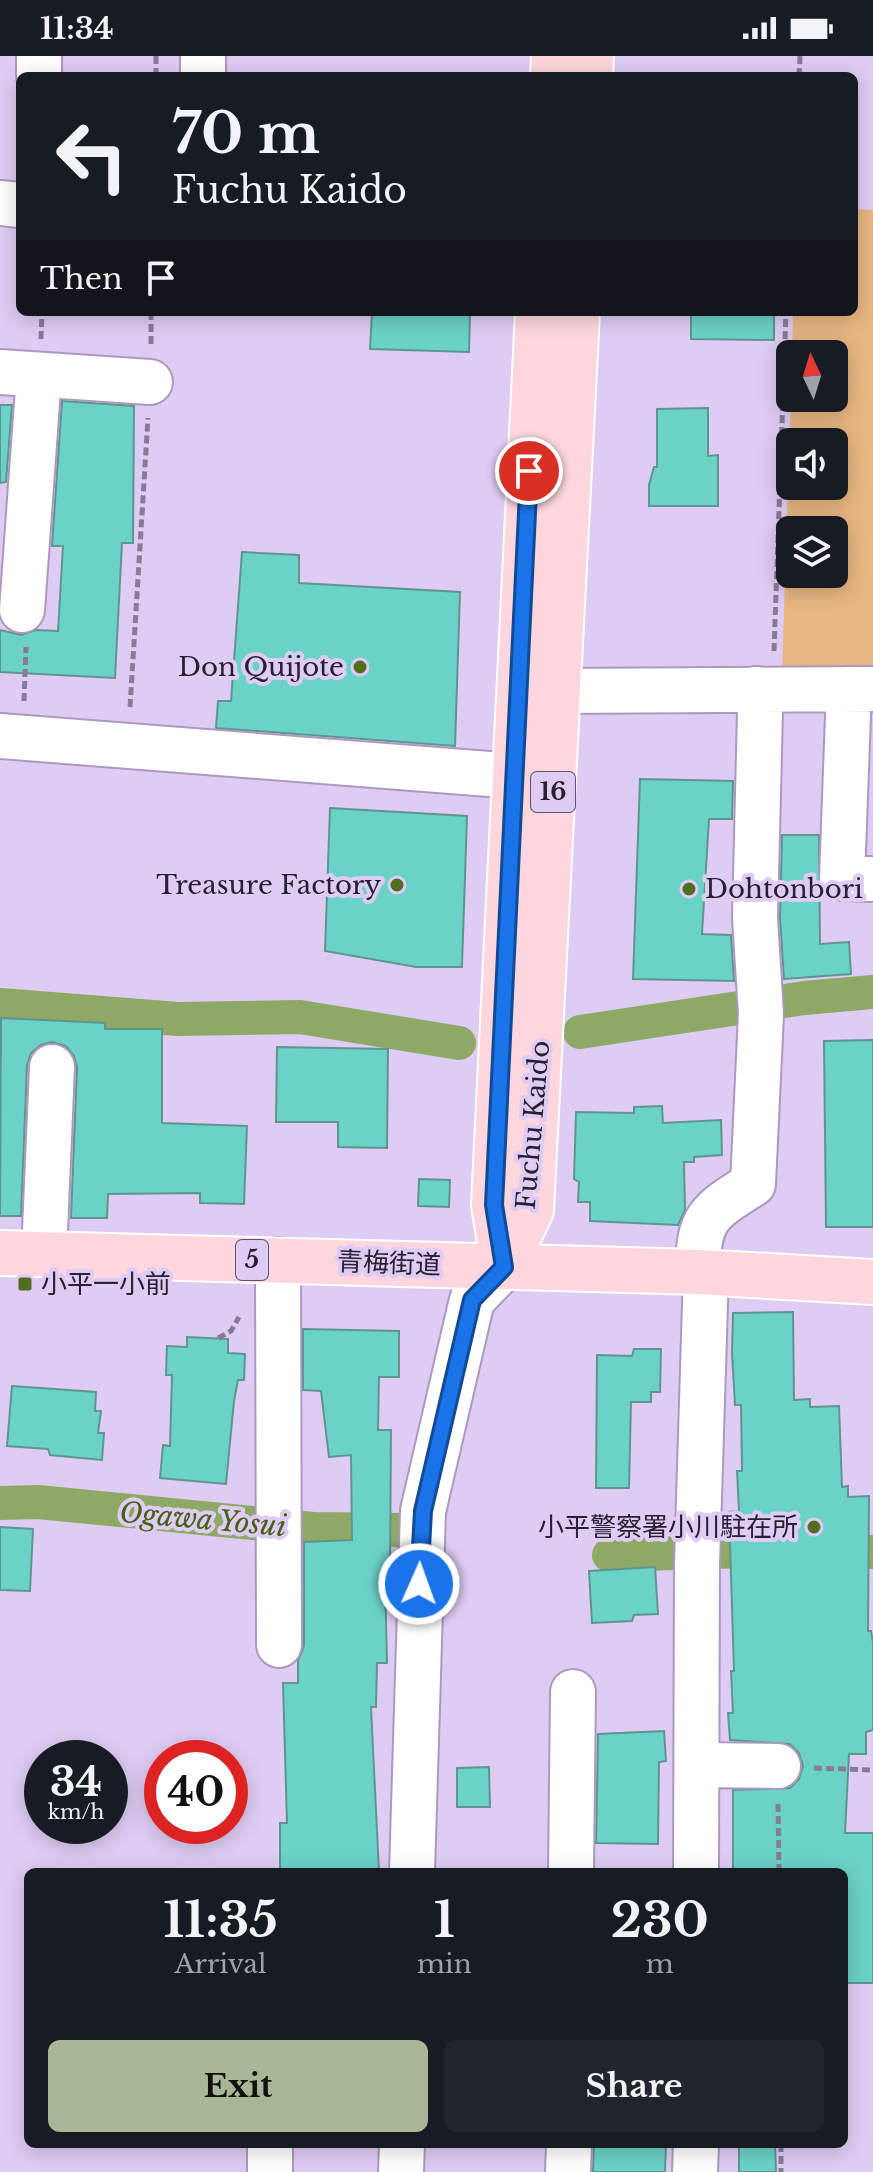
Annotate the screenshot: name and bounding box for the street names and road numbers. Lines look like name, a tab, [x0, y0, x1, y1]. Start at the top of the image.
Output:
road number: 16	[531, 772, 575, 812]
street label: Fuchu Kaido	[510, 1039, 556, 1211]
road number: 5	[236, 1240, 268, 1280]
street label: 青梅街道	[336, 1245, 442, 1281]

